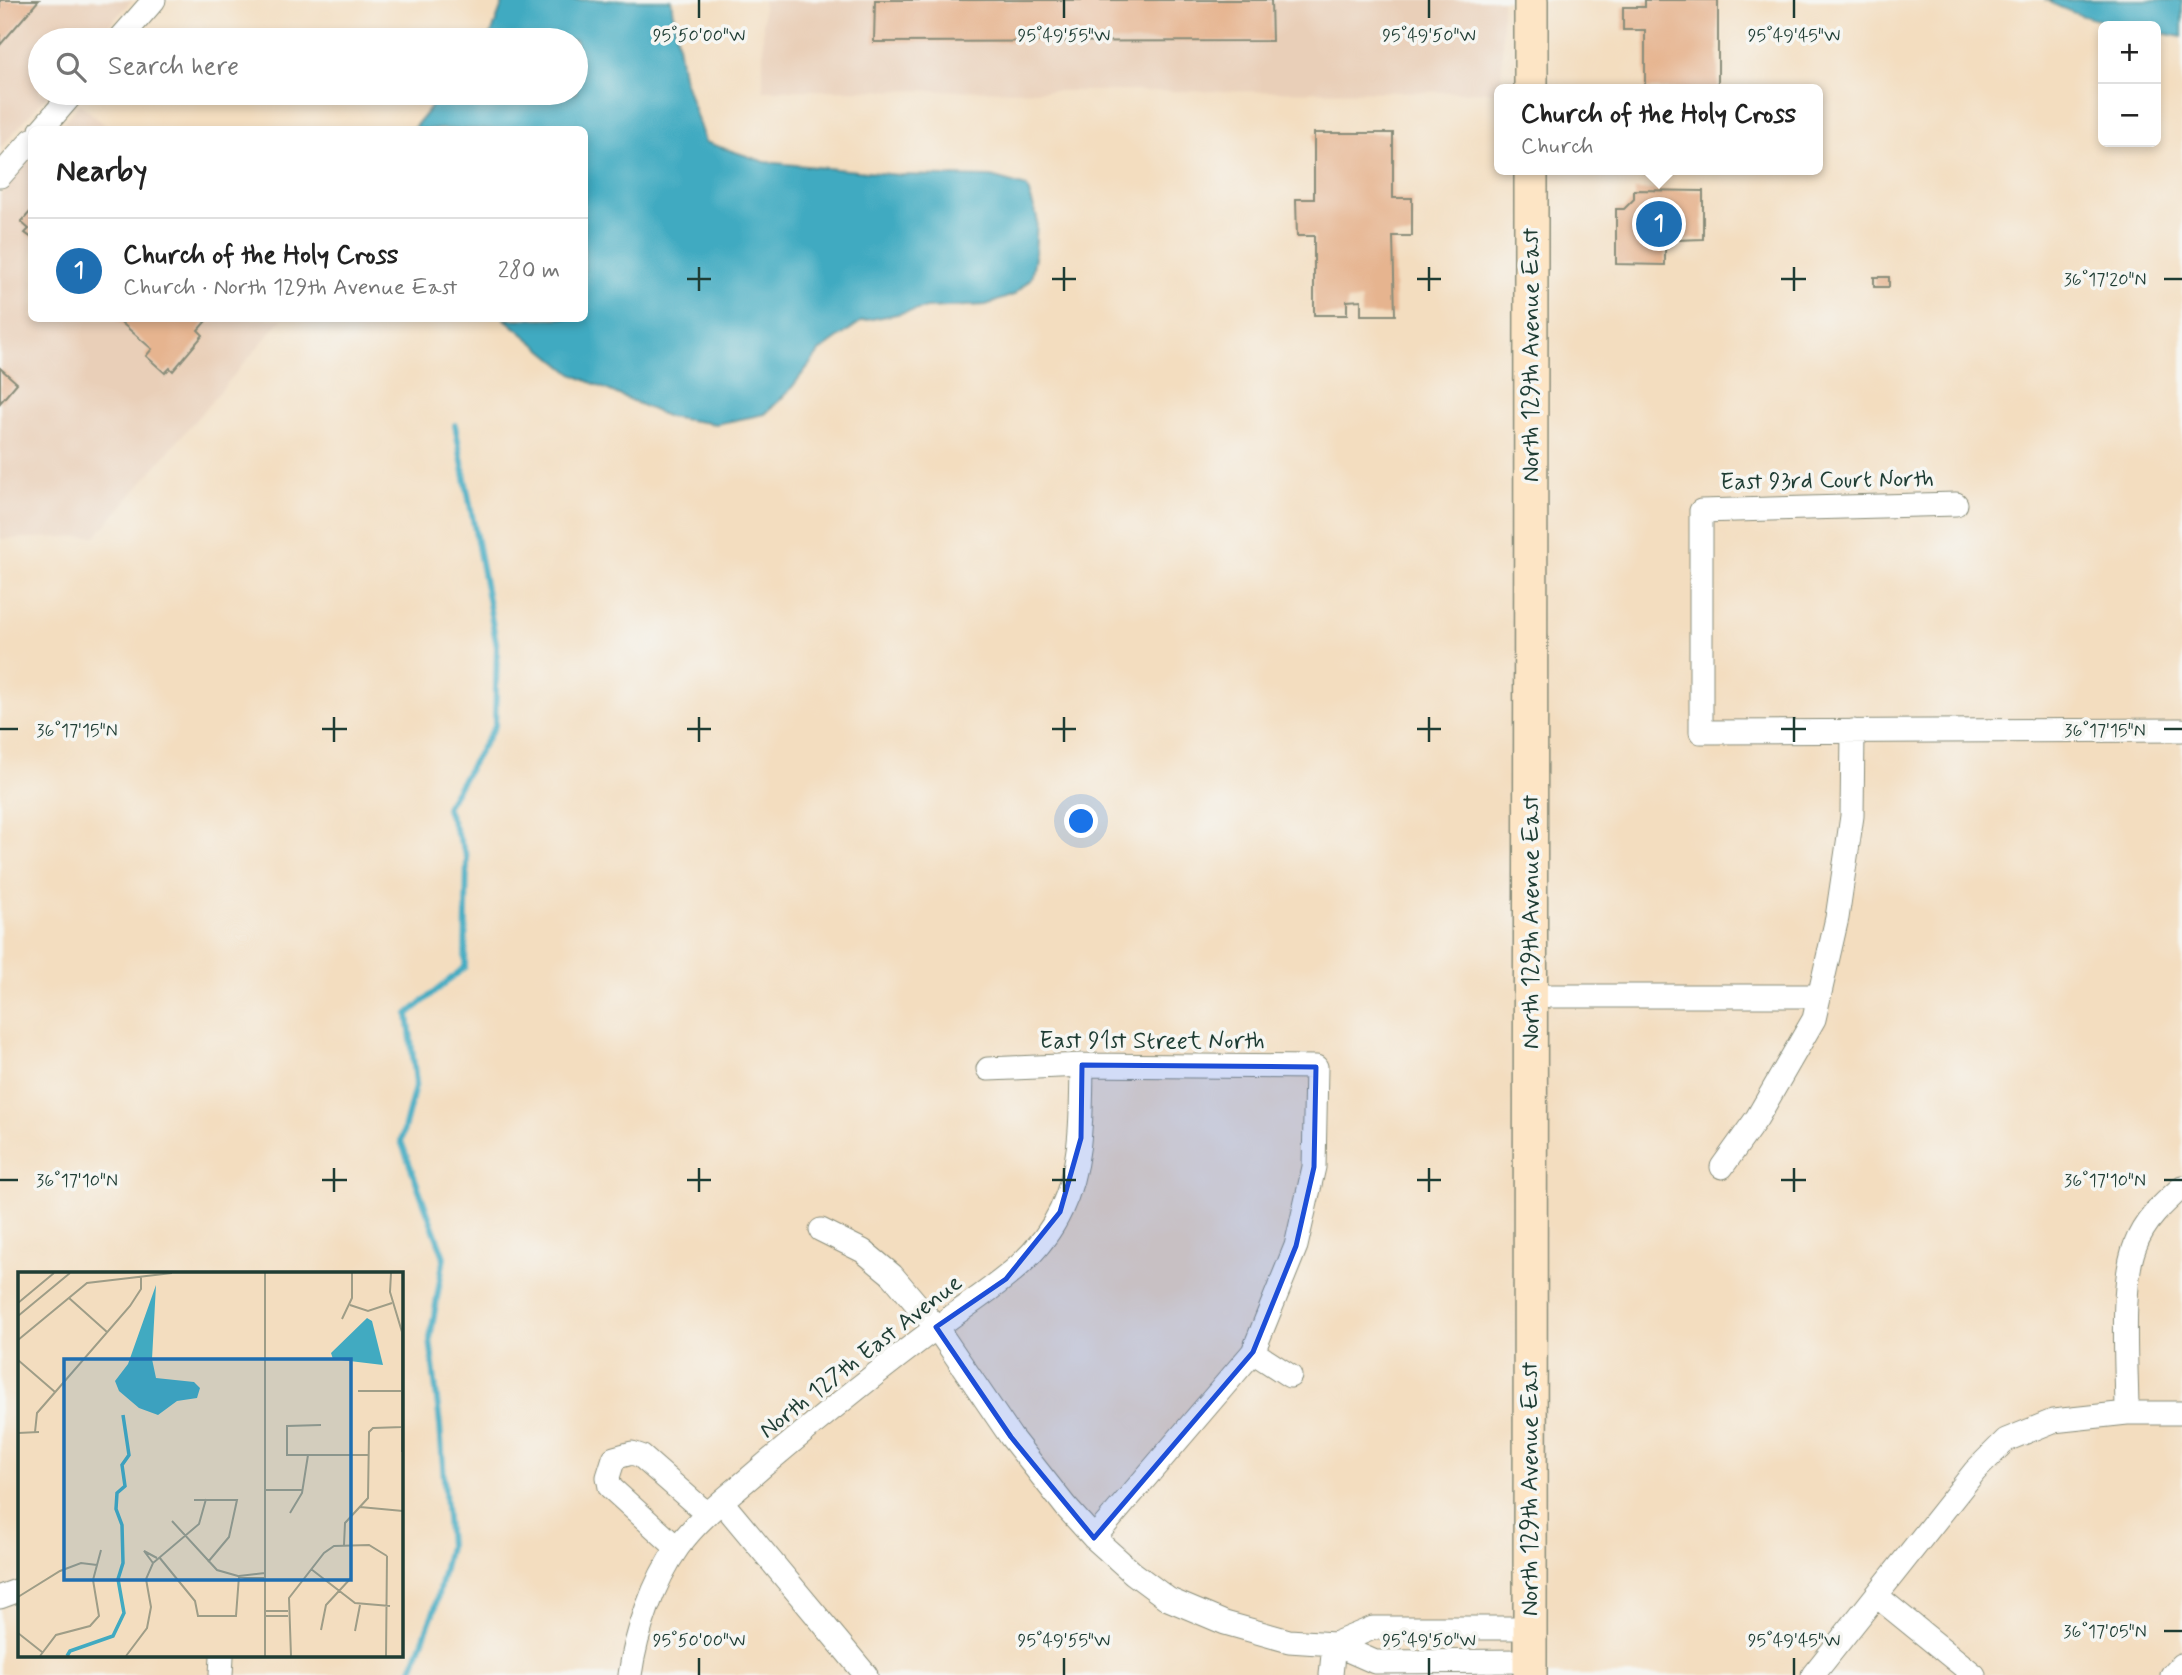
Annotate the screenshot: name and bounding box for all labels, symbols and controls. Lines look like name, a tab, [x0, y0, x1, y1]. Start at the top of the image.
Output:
map controls	[2098, 21, 2161, 147]
button: +	[2098, 21, 2161, 84]
text: 95°50'00"W	[653, 24, 745, 48]
text: 95°49'55"W	[1018, 24, 1110, 48]
text: 95°49'50"W	[1382, 24, 1476, 48]
text: 95°49'45"W	[1748, 24, 1840, 48]
search box	[28, 28, 588, 105]
icon: search	[52, 48, 90, 86]
text: Search here	[108, 50, 239, 84]
popup	[1494, 84, 1823, 175]
button: −	[2098, 84, 2161, 147]
text: Church of the Holy Cross	[1521, 98, 1796, 132]
text: Church	[1521, 132, 1593, 162]
text: Nearby	[56, 152, 147, 191]
pin: 1	[1636, 198, 1682, 250]
street label: North 129th Avenue East	[1516, 227, 1547, 482]
text: Church of the Holy Cross	[123, 239, 399, 273]
text: 1	[74, 256, 84, 286]
text: 280 m	[498, 256, 560, 286]
text: 36°17'20"N	[2064, 268, 2146, 292]
text: Church · North 129th Avenue East	[123, 273, 457, 303]
street label: East 93rd Court North	[1720, 464, 1934, 498]
text: 36°17'15"N	[36, 719, 118, 743]
text: 36°17'15"N	[2064, 719, 2146, 743]
street label: North 129th Avenue East	[1516, 794, 1547, 1049]
your location	[1064, 804, 1098, 838]
street label: East 91st Street North	[1039, 1026, 1265, 1057]
text: 36°17'10"N	[36, 1169, 118, 1193]
text: 36°17'10"N	[2064, 1169, 2146, 1193]
street label: North 127th East Avenue	[753, 1268, 969, 1446]
inset map	[18, 1272, 402, 1658]
street label: North 129th Avenue East	[1515, 1361, 1546, 1616]
text: 36°17'05"N	[2063, 1620, 2147, 1644]
text: 95°50'00"W	[653, 1629, 745, 1653]
text: 95°49'55"W	[1018, 1629, 1110, 1653]
text: 95°49'50"W	[1382, 1629, 1476, 1653]
text: 95°49'45"W	[1748, 1629, 1840, 1653]

